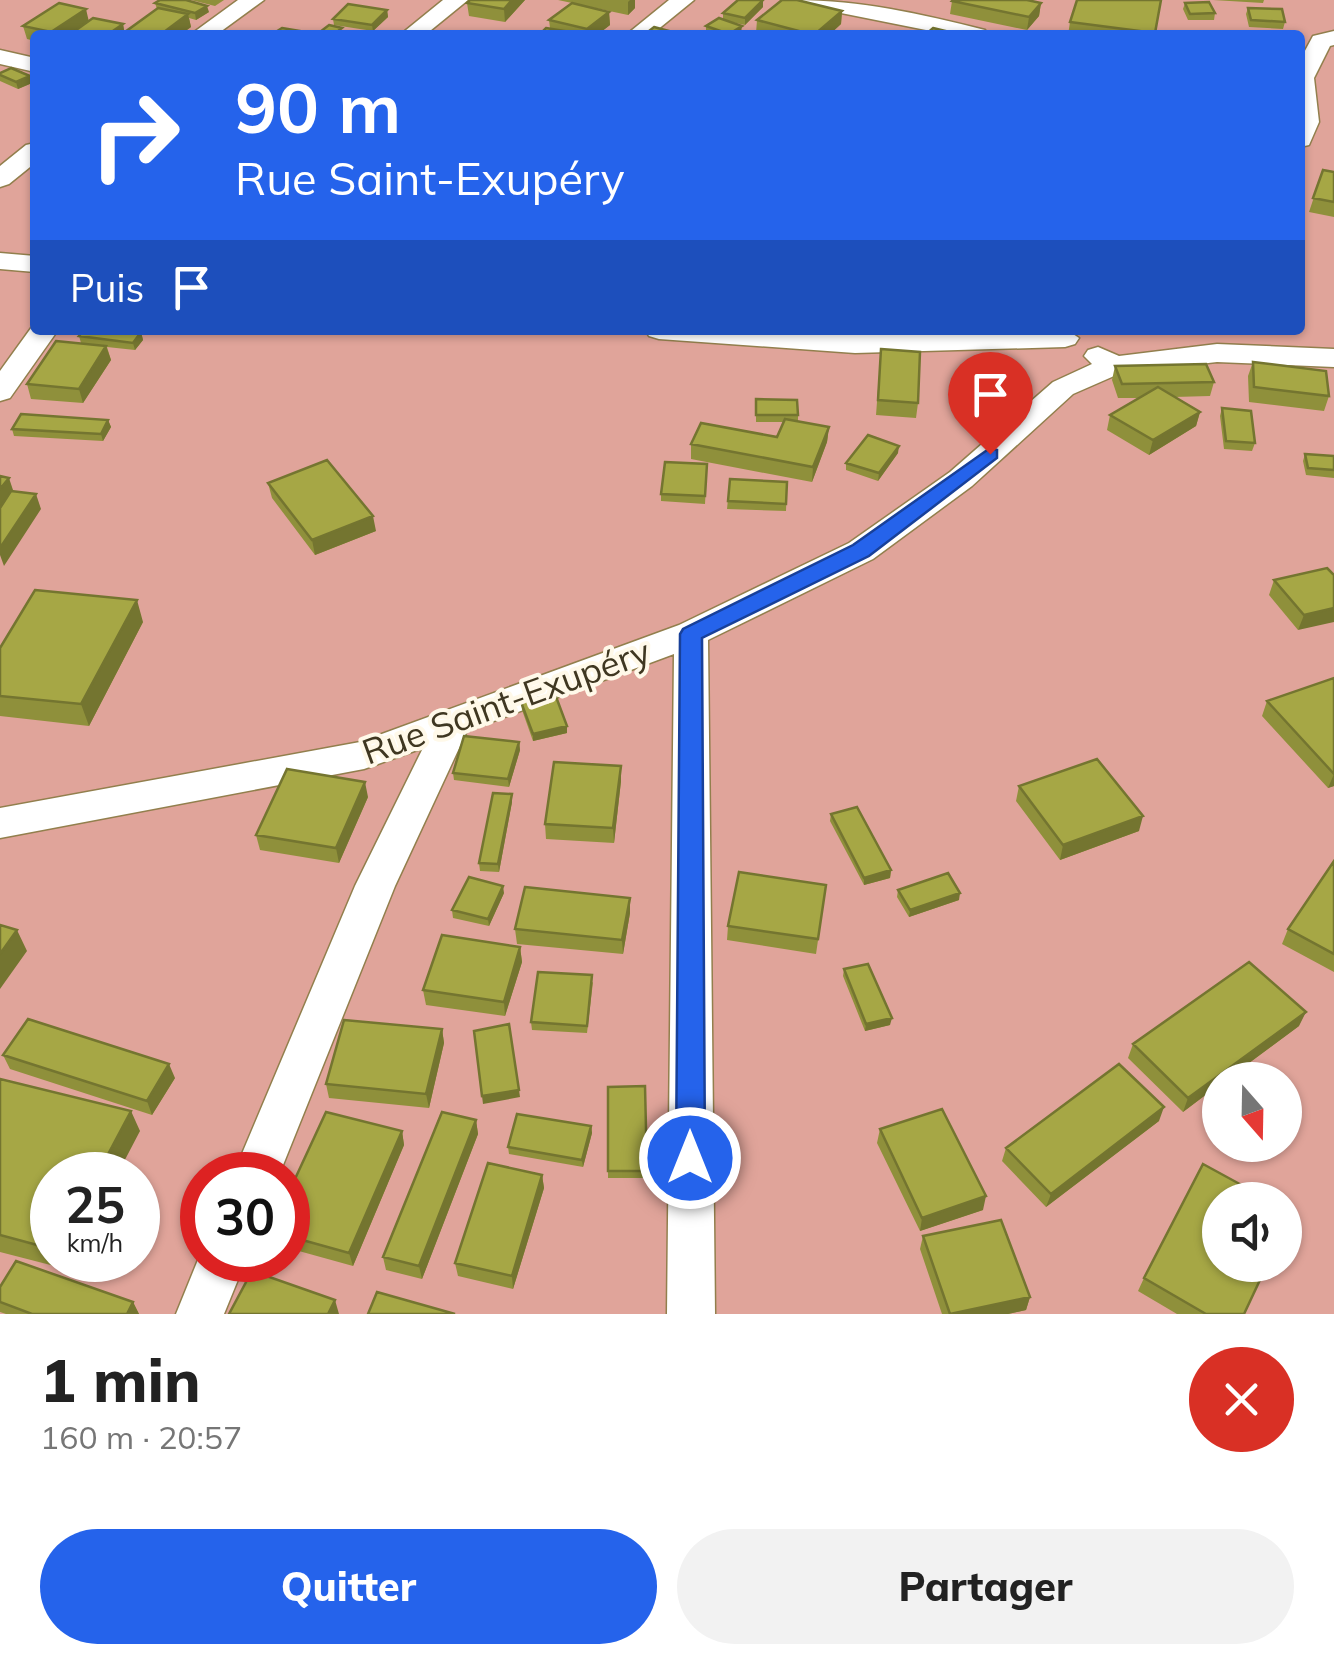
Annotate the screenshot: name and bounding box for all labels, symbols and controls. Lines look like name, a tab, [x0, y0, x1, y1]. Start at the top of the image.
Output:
text: 90 m	[235, 63, 401, 151]
icon: right	[70, 70, 200, 200]
text: Rue Saint-Exupéry	[235, 150, 625, 206]
icon: arrive	[164, 260, 219, 315]
text: Puis	[70, 264, 144, 312]
pin	[948, 352, 1033, 455]
icon: arrive	[963, 367, 1018, 422]
street label: Rue Saint-Exupéry	[356, 628, 656, 773]
north arrow	[1202, 1062, 1302, 1162]
map controls	[1202, 1062, 1302, 1282]
position arrow	[638, 1106, 742, 1210]
speed limit sign: 30	[180, 1152, 310, 1282]
text: 25	[65, 1173, 125, 1236]
button: sound	[1202, 1182, 1302, 1282]
text: km/h	[67, 1227, 123, 1258]
text: 1 min	[40, 1342, 201, 1417]
button: close	[1189, 1347, 1294, 1452]
text: 160 m · 20:57	[40, 1417, 242, 1457]
button: Quitter	[40, 1529, 657, 1644]
button: Partager	[677, 1529, 1294, 1644]

